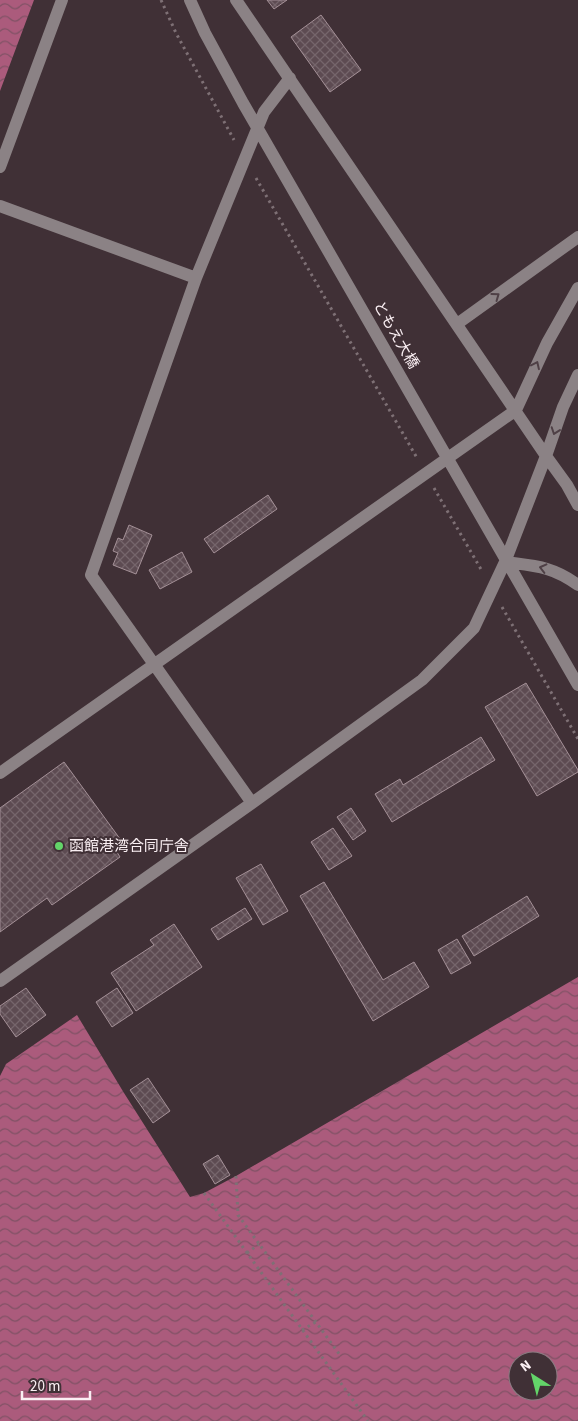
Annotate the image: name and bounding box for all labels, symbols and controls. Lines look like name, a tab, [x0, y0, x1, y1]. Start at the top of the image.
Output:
one-way arrow	[490, 293, 500, 302]
street label: ともえ大橋	[368, 297, 424, 373]
one-way arrow	[530, 362, 540, 371]
one-way arrow	[551, 427, 561, 435]
one-way arrow	[539, 563, 548, 574]
place label: 函館港湾合同庁舎	[69, 836, 189, 857]
marker: 函館港湾合同庁舎	[53, 840, 65, 852]
north arrow	[508, 1351, 558, 1401]
text: N	[516, 1355, 536, 1377]
scale bar	[22, 1368, 90, 1400]
text: 20 m	[30, 1376, 60, 1397]

